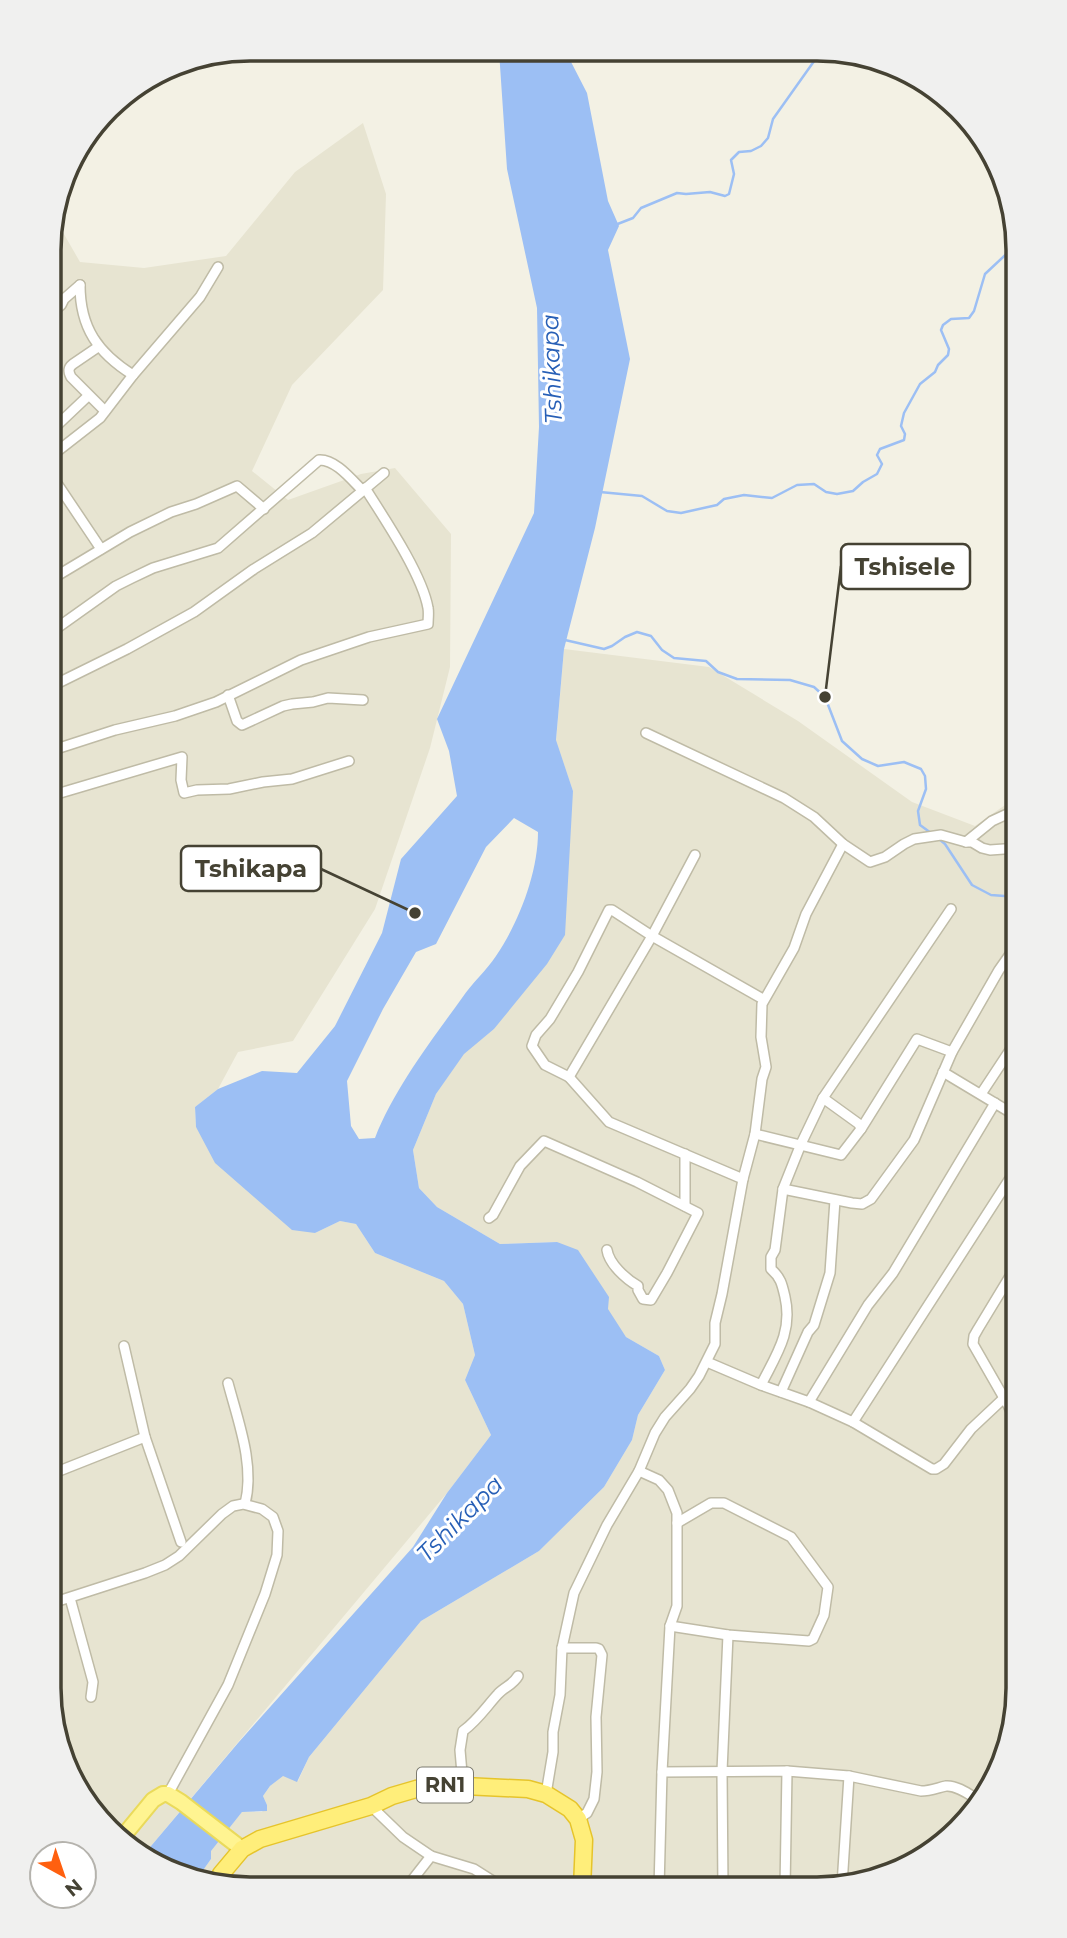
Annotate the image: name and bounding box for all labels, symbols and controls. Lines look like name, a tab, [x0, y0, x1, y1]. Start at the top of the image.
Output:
water label: Tshikapa	[535, 314, 568, 424]
callout: Tshisele	[841, 544, 970, 589]
text: Tshisele	[855, 552, 955, 581]
callout: Tshikapa	[181, 846, 321, 891]
text: Tshikapa	[195, 854, 307, 883]
water label: Tshikapa	[411, 1470, 509, 1568]
road number: RN1	[417, 1768, 473, 1802]
north arrow	[28, 1840, 98, 1910]
text: N	[60, 1874, 87, 1901]

